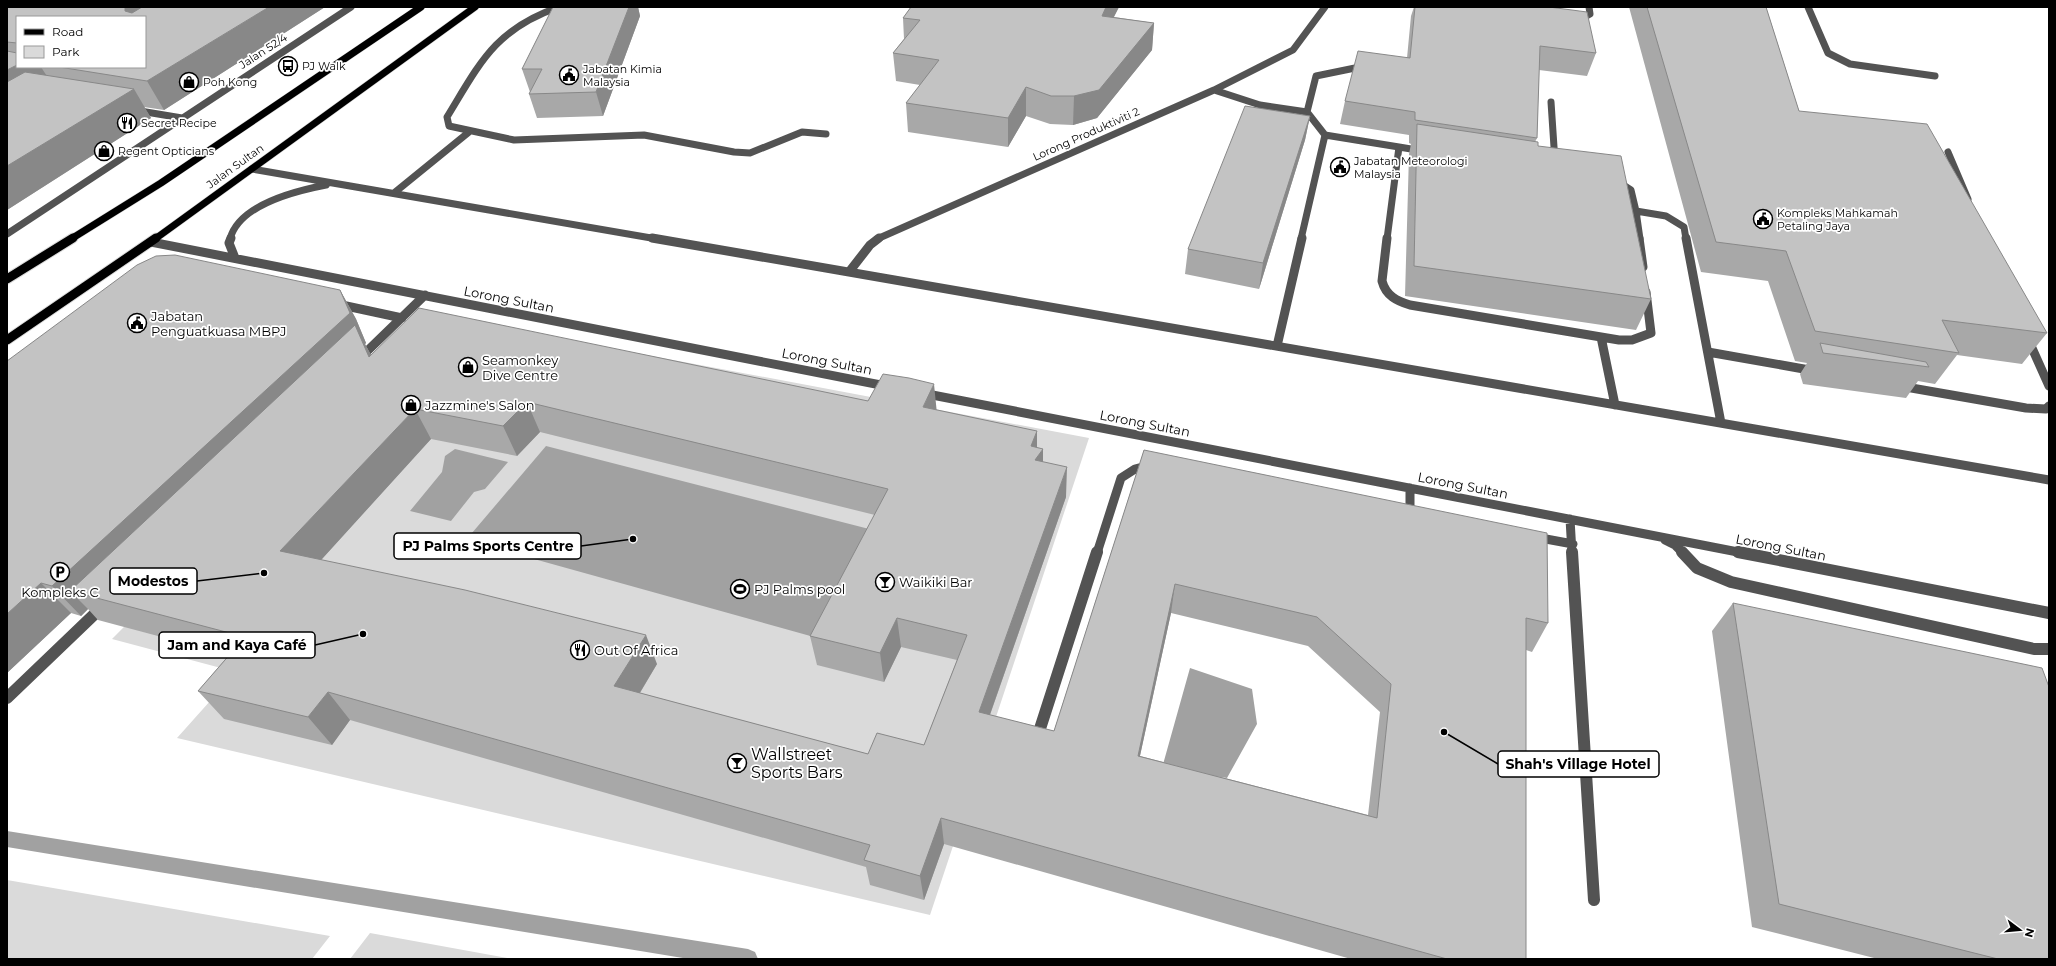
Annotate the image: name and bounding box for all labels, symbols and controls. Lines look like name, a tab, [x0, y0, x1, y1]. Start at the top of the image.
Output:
legend	[16, 16, 146, 68]
text: Road	[52, 24, 83, 39]
street label: Jalan 52/4	[235, 30, 290, 72]
text: Park	[52, 44, 80, 59]
bus stop icon: PJ Walk	[277, 55, 299, 77]
place label: PJ Walk	[302, 59, 346, 73]
place label: Jabatan Kimia Malaysia	[582, 62, 662, 89]
public building icon: Jabatan Kimia Malaysia	[558, 64, 580, 86]
shop icon: Poh Kong	[178, 71, 200, 93]
place label: Poh Kong	[203, 75, 257, 89]
street label: Lorong Produktiviti 2	[1030, 104, 1142, 164]
restaurant icon: Secret Recipe	[116, 112, 138, 134]
place label: Secret Recipe	[141, 116, 217, 130]
shop icon: Regent Opticians	[93, 140, 115, 162]
street label: Jalan Sultan	[203, 141, 266, 192]
place label: Regent Opticians	[118, 144, 215, 158]
place label: Jabatan Meteorologi Malaysia	[1353, 154, 1467, 181]
public building icon: Jabatan Meteorologi Malaysia	[1329, 156, 1351, 178]
place label: Kompleks Mahkamah Petaling Jaya	[1777, 206, 1898, 233]
public building icon: Kompleks Mahkamah Petaling Jaya	[1752, 208, 1774, 230]
street label: Lorong Sultan	[463, 282, 555, 316]
place label: Jabatan Penguatkuasa MBPJ	[150, 308, 287, 339]
public building icon: Jabatan Penguatkuasa MBPJ	[126, 312, 148, 334]
street label: Lorong Sultan	[781, 344, 873, 378]
place label: Seamonkey Dive Centre	[482, 352, 559, 383]
shop icon: Seamonkey Dive Centre	[457, 356, 479, 378]
shop icon: Jazzmine's Salon	[400, 394, 422, 416]
place label: Jazzmine's Salon	[424, 397, 535, 413]
street label: Lorong Sultan	[1099, 406, 1191, 440]
street label: Lorong Sultan	[1417, 468, 1509, 502]
street label: Lorong Sultan	[1735, 530, 1827, 564]
callout: PJ Palms Sports Centre	[394, 533, 581, 559]
text: PJ Palms Sports Centre	[402, 537, 574, 555]
parking icon: Kompleks C	[49, 561, 71, 583]
callout: Modestos	[110, 568, 197, 594]
bar icon: Waikiki Bar	[874, 571, 896, 593]
text: Modestos	[118, 572, 189, 590]
place label: Waikiki Bar	[899, 574, 973, 590]
sports icon: PJ Palms pool	[729, 578, 751, 600]
place label: PJ Palms pool	[754, 581, 845, 597]
place label: Kompleks C	[21, 584, 99, 600]
callout: Jam and Kaya Café	[159, 632, 315, 658]
text: Jam and Kaya Café	[166, 636, 307, 654]
restaurant icon: Out Of Africa	[569, 639, 591, 661]
place label: Out Of Africa	[594, 642, 678, 658]
place label: Wallstreet Sports Bars	[751, 745, 843, 782]
callout: Shah's Village Hotel	[1498, 751, 1659, 777]
bar icon: Wallstreet Sports Bars	[726, 752, 748, 774]
text: Shah's Village Hotel	[1505, 755, 1651, 773]
north arrow	[2000, 910, 2040, 950]
text: N	[2022, 927, 2038, 939]

